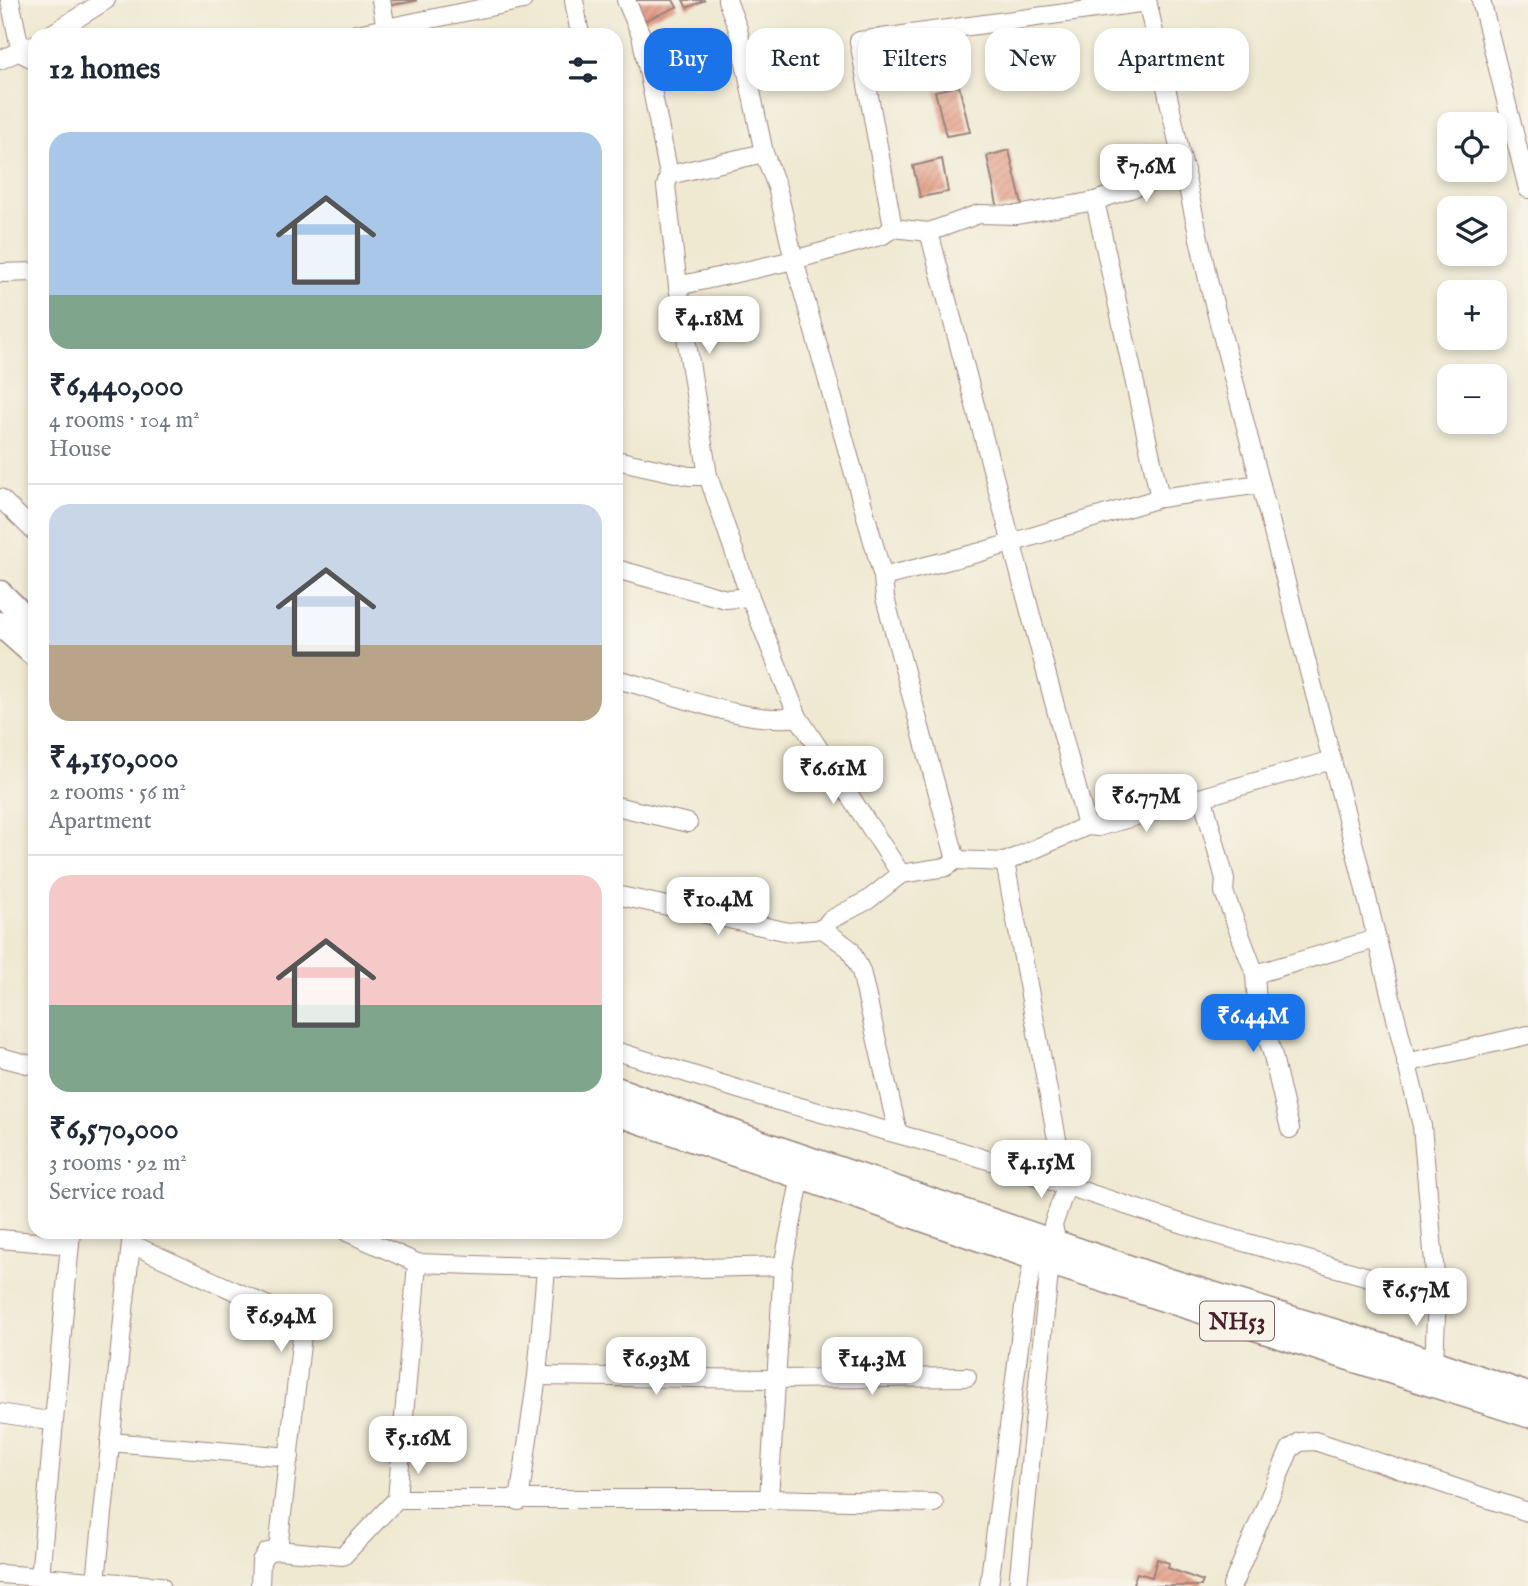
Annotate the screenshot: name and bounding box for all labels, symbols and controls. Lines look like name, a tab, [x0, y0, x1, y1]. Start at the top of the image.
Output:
chip: Buy	[644, 28, 732, 91]
chip: Rent	[746, 28, 844, 91]
chip: Filters	[858, 28, 971, 91]
chip: New	[985, 28, 1080, 91]
chip: Apartment	[1094, 28, 1249, 91]
text: 12 homes	[49, 51, 160, 89]
icon: filters	[564, 51, 602, 89]
map controls	[1437, 112, 1507, 434]
button: locate	[1437, 112, 1507, 182]
pin: ₹7.6M	[1097, 144, 1195, 204]
text: ₹7.6M	[1116, 152, 1176, 181]
icon: home	[263, 177, 389, 303]
button: layers	[1437, 196, 1507, 266]
button: +	[1437, 280, 1507, 350]
pin: ₹4.18M	[652, 296, 766, 356]
text: ₹4.18M	[674, 304, 744, 333]
button: −	[1437, 364, 1507, 434]
text: ₹6,440,000	[49, 368, 184, 406]
text: 4 rooms · 104 m²	[49, 406, 200, 435]
text: House	[49, 435, 111, 464]
icon: home	[263, 549, 389, 675]
text: ₹4,150,000	[49, 740, 179, 778]
pin: ₹6.61M	[776, 746, 890, 806]
text: ₹6.61M	[799, 754, 867, 783]
pin: ₹6.77M	[1089, 774, 1203, 834]
text: 2 rooms · 56 m²	[49, 778, 186, 807]
text: ₹6.77M	[1111, 782, 1181, 811]
text: Apartment	[49, 807, 152, 836]
pin: ₹10.4M	[661, 878, 775, 937]
text: ₹10.4M	[683, 885, 753, 914]
icon: home	[263, 920, 389, 1046]
pin: ₹6.44M	[1196, 995, 1310, 1054]
text: ₹6.44M	[1217, 1002, 1289, 1031]
text: ₹6,570,000	[49, 1111, 179, 1149]
pin: ₹4.15M	[984, 1140, 1098, 1200]
text: ₹4.15M	[1007, 1148, 1075, 1177]
text: 3 rooms · 92 m²	[49, 1149, 187, 1178]
text: Service road	[49, 1178, 165, 1207]
pin: ₹6.57M	[1359, 1268, 1473, 1328]
text: ₹6.57M	[1382, 1276, 1450, 1305]
pin: ₹6.94M	[224, 1294, 338, 1354]
text: ₹6.94M	[246, 1302, 316, 1331]
road number: NH53	[1200, 1302, 1274, 1340]
pin: ₹6.93M	[599, 1338, 713, 1397]
pin: ₹14.3M	[815, 1338, 929, 1397]
text: ₹6.93M	[622, 1345, 690, 1374]
text: ₹14.3M	[838, 1345, 906, 1374]
pin: ₹5.16M	[361, 1416, 475, 1476]
text: ₹5.16M	[385, 1424, 451, 1453]

